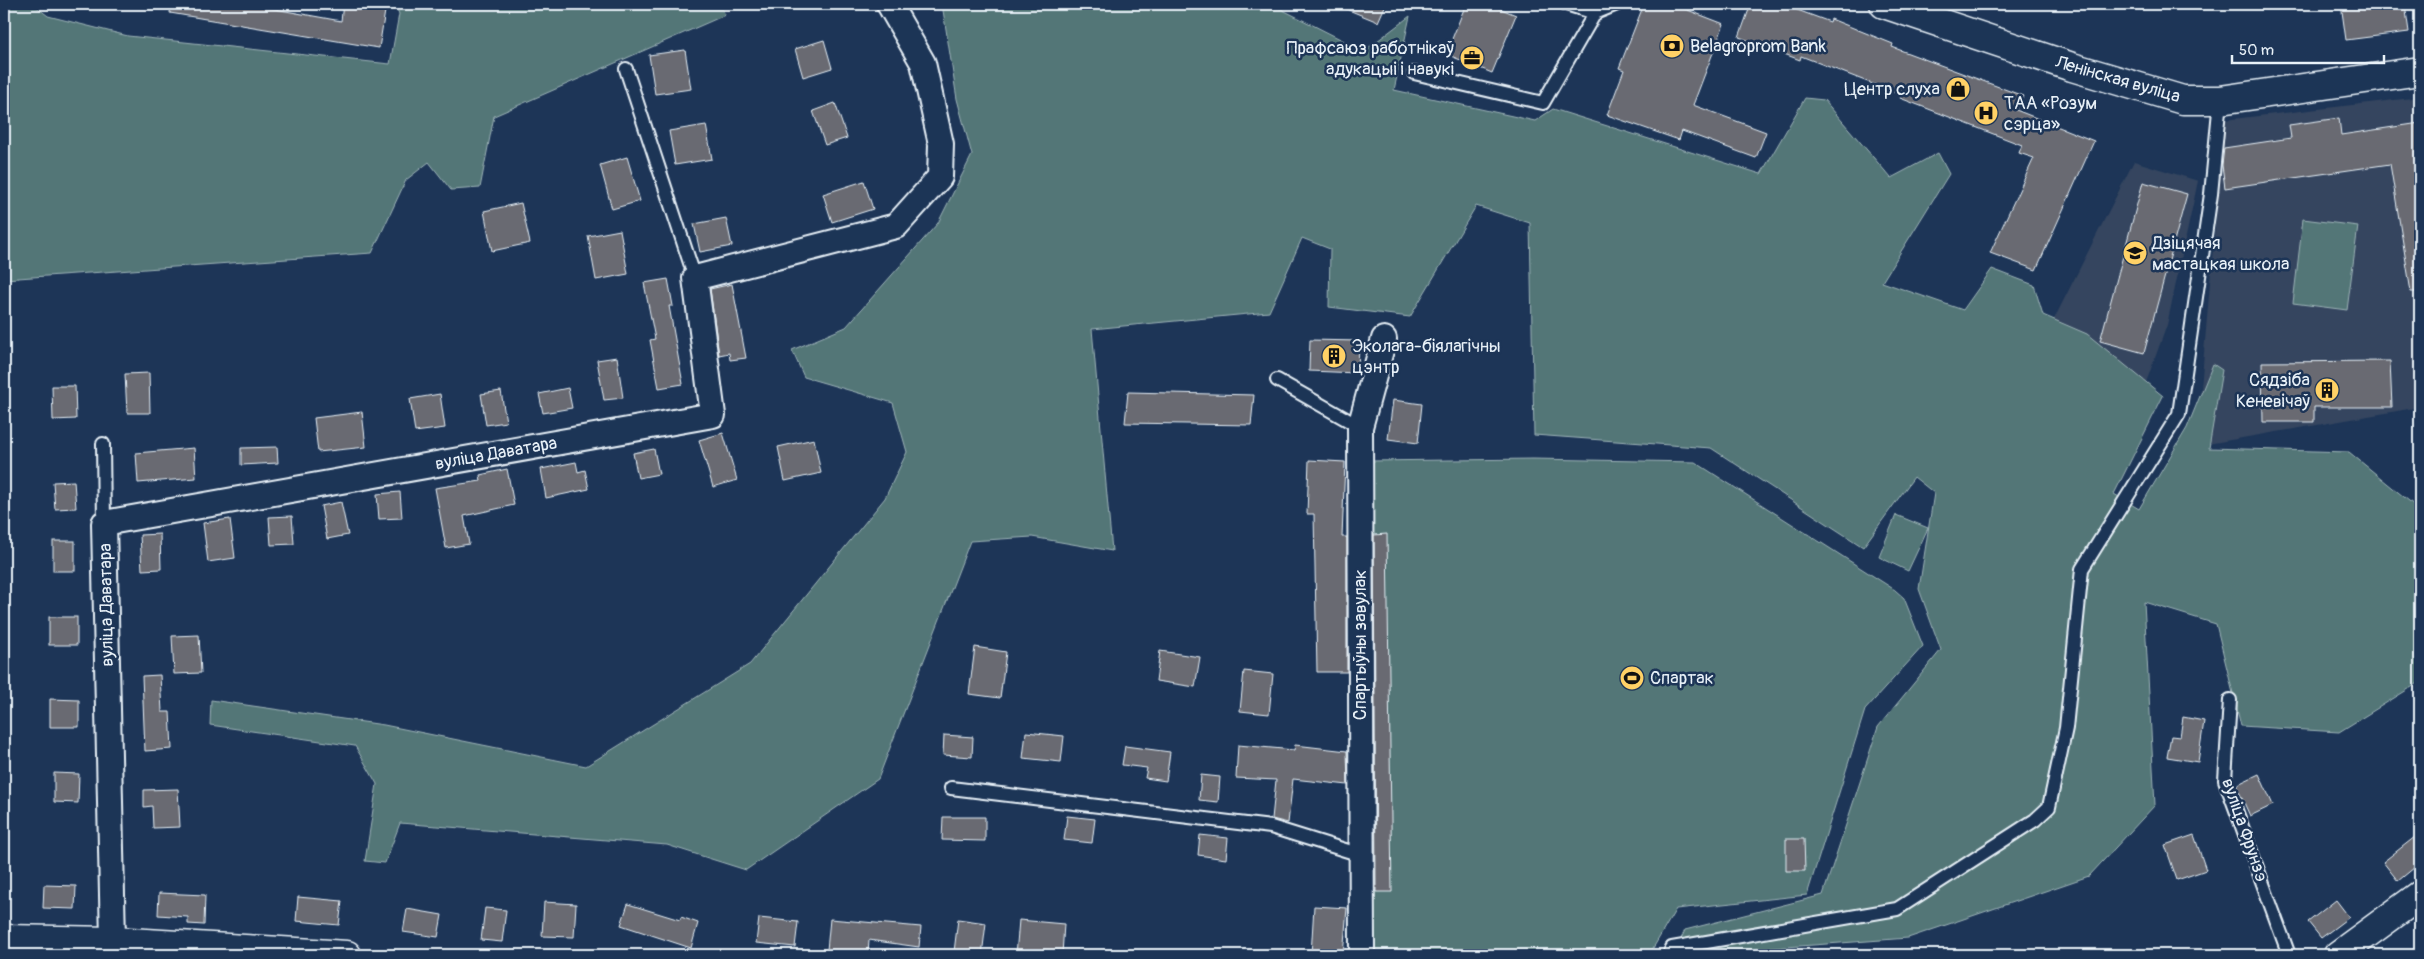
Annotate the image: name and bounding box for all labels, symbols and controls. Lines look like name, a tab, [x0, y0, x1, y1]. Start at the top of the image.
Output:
scale bar	[2232, 32, 2384, 64]
bank icon: Belagroprom Bank	[1659, 33, 1685, 59]
place label: Belagroprom Bank	[1690, 35, 1826, 58]
place label: Прафсаюз работнікаў адукацыі і навукі	[1287, 37, 1454, 81]
text: 50 m	[2239, 41, 2274, 60]
office icon: Прафсаюз работнікаў адукацыі і навукі	[1459, 45, 1485, 71]
street label: Ленінская вуліца	[2052, 50, 2183, 108]
shop icon: Центр слуха	[1945, 76, 1971, 102]
place label: Центр слуха	[1844, 78, 1940, 101]
place label: ТАА «Розум сэрца»	[2004, 92, 2097, 136]
hospital icon: ТАА «Розум сэрца»	[1973, 100, 1999, 126]
place label: Дзіцячая мастацкая школа	[2151, 232, 2289, 276]
school or university icon: Дзіцячая мастацкая школа	[2122, 240, 2148, 266]
place label: Эколага-біялагічны цэнтр	[1352, 335, 1501, 379]
building icon: Эколага-біялагічны цэнтр	[1321, 343, 1347, 369]
place label: Сядзіба Кеневічаў	[2236, 369, 2310, 413]
building icon: Сядзіба Кеневічаў	[2314, 377, 2340, 403]
street label: вуліца Даватара	[433, 431, 559, 476]
street label: вуліца Даватара	[94, 543, 119, 667]
street label: Спартыўны завулак	[1349, 570, 1372, 720]
sports icon: Спартак	[1619, 665, 1645, 691]
place label: Спартак	[1650, 667, 1714, 690]
street label: вуліца Фрунзэ	[2216, 775, 2273, 885]

